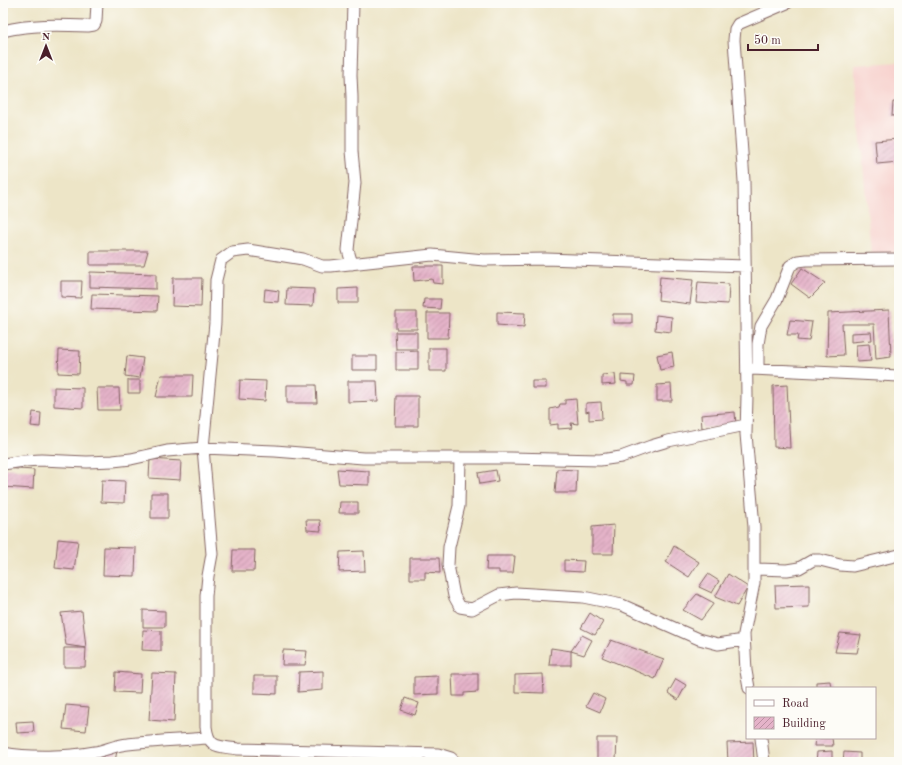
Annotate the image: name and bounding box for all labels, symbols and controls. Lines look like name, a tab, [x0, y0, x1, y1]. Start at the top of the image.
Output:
north arrow	[26, 26, 66, 66]
scale bar	[748, 26, 818, 52]
text: N	[42, 32, 51, 43]
text: 50 m	[754, 34, 781, 47]
legend	[746, 687, 876, 739]
text: Road	[782, 698, 809, 710]
text: Building	[782, 718, 826, 730]

